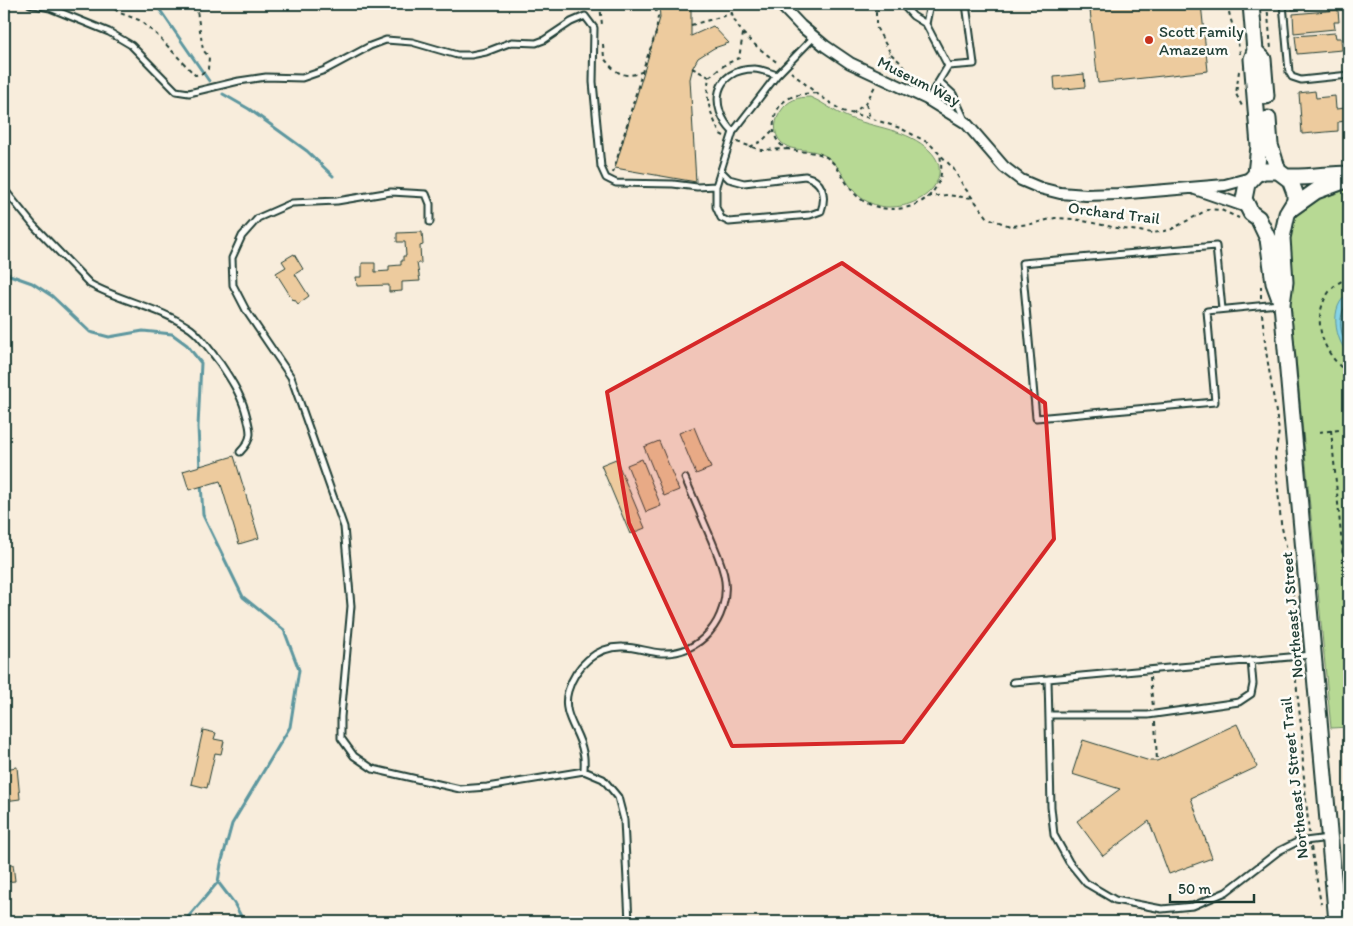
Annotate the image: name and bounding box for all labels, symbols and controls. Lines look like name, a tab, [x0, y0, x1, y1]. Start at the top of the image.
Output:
place label: Scott Family Amazeum	[1159, 22, 1244, 59]
marker: Scott Family Amazeum	[1143, 34, 1155, 46]
street label: Museum Way	[874, 52, 964, 110]
street label: Orchard Trail	[1067, 198, 1161, 228]
street label: Northeast J Street	[1277, 551, 1307, 679]
street label: Northeast J Street Trail	[1276, 696, 1312, 860]
scale bar	[1170, 871, 1254, 903]
text: 50 m	[1178, 880, 1211, 898]

